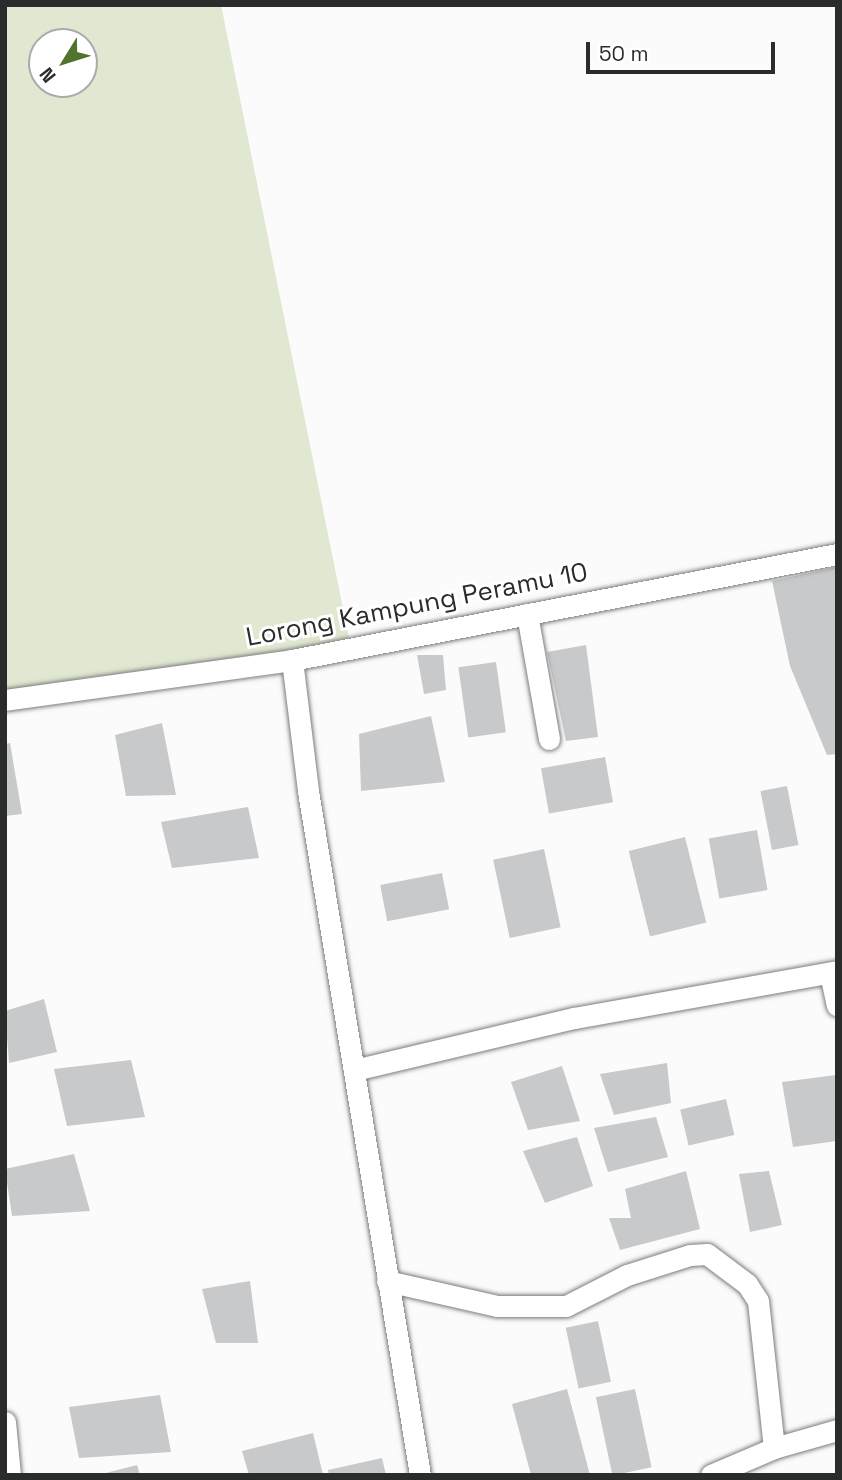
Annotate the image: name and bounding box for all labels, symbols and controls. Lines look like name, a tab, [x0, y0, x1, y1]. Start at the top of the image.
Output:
north arrow	[28, 28, 98, 98]
scale bar	[590, 28, 779, 72]
text: 50 m	[599, 40, 649, 67]
text: N	[34, 62, 61, 88]
street label: Lorong Kampung Peramu 10	[244, 557, 590, 653]

